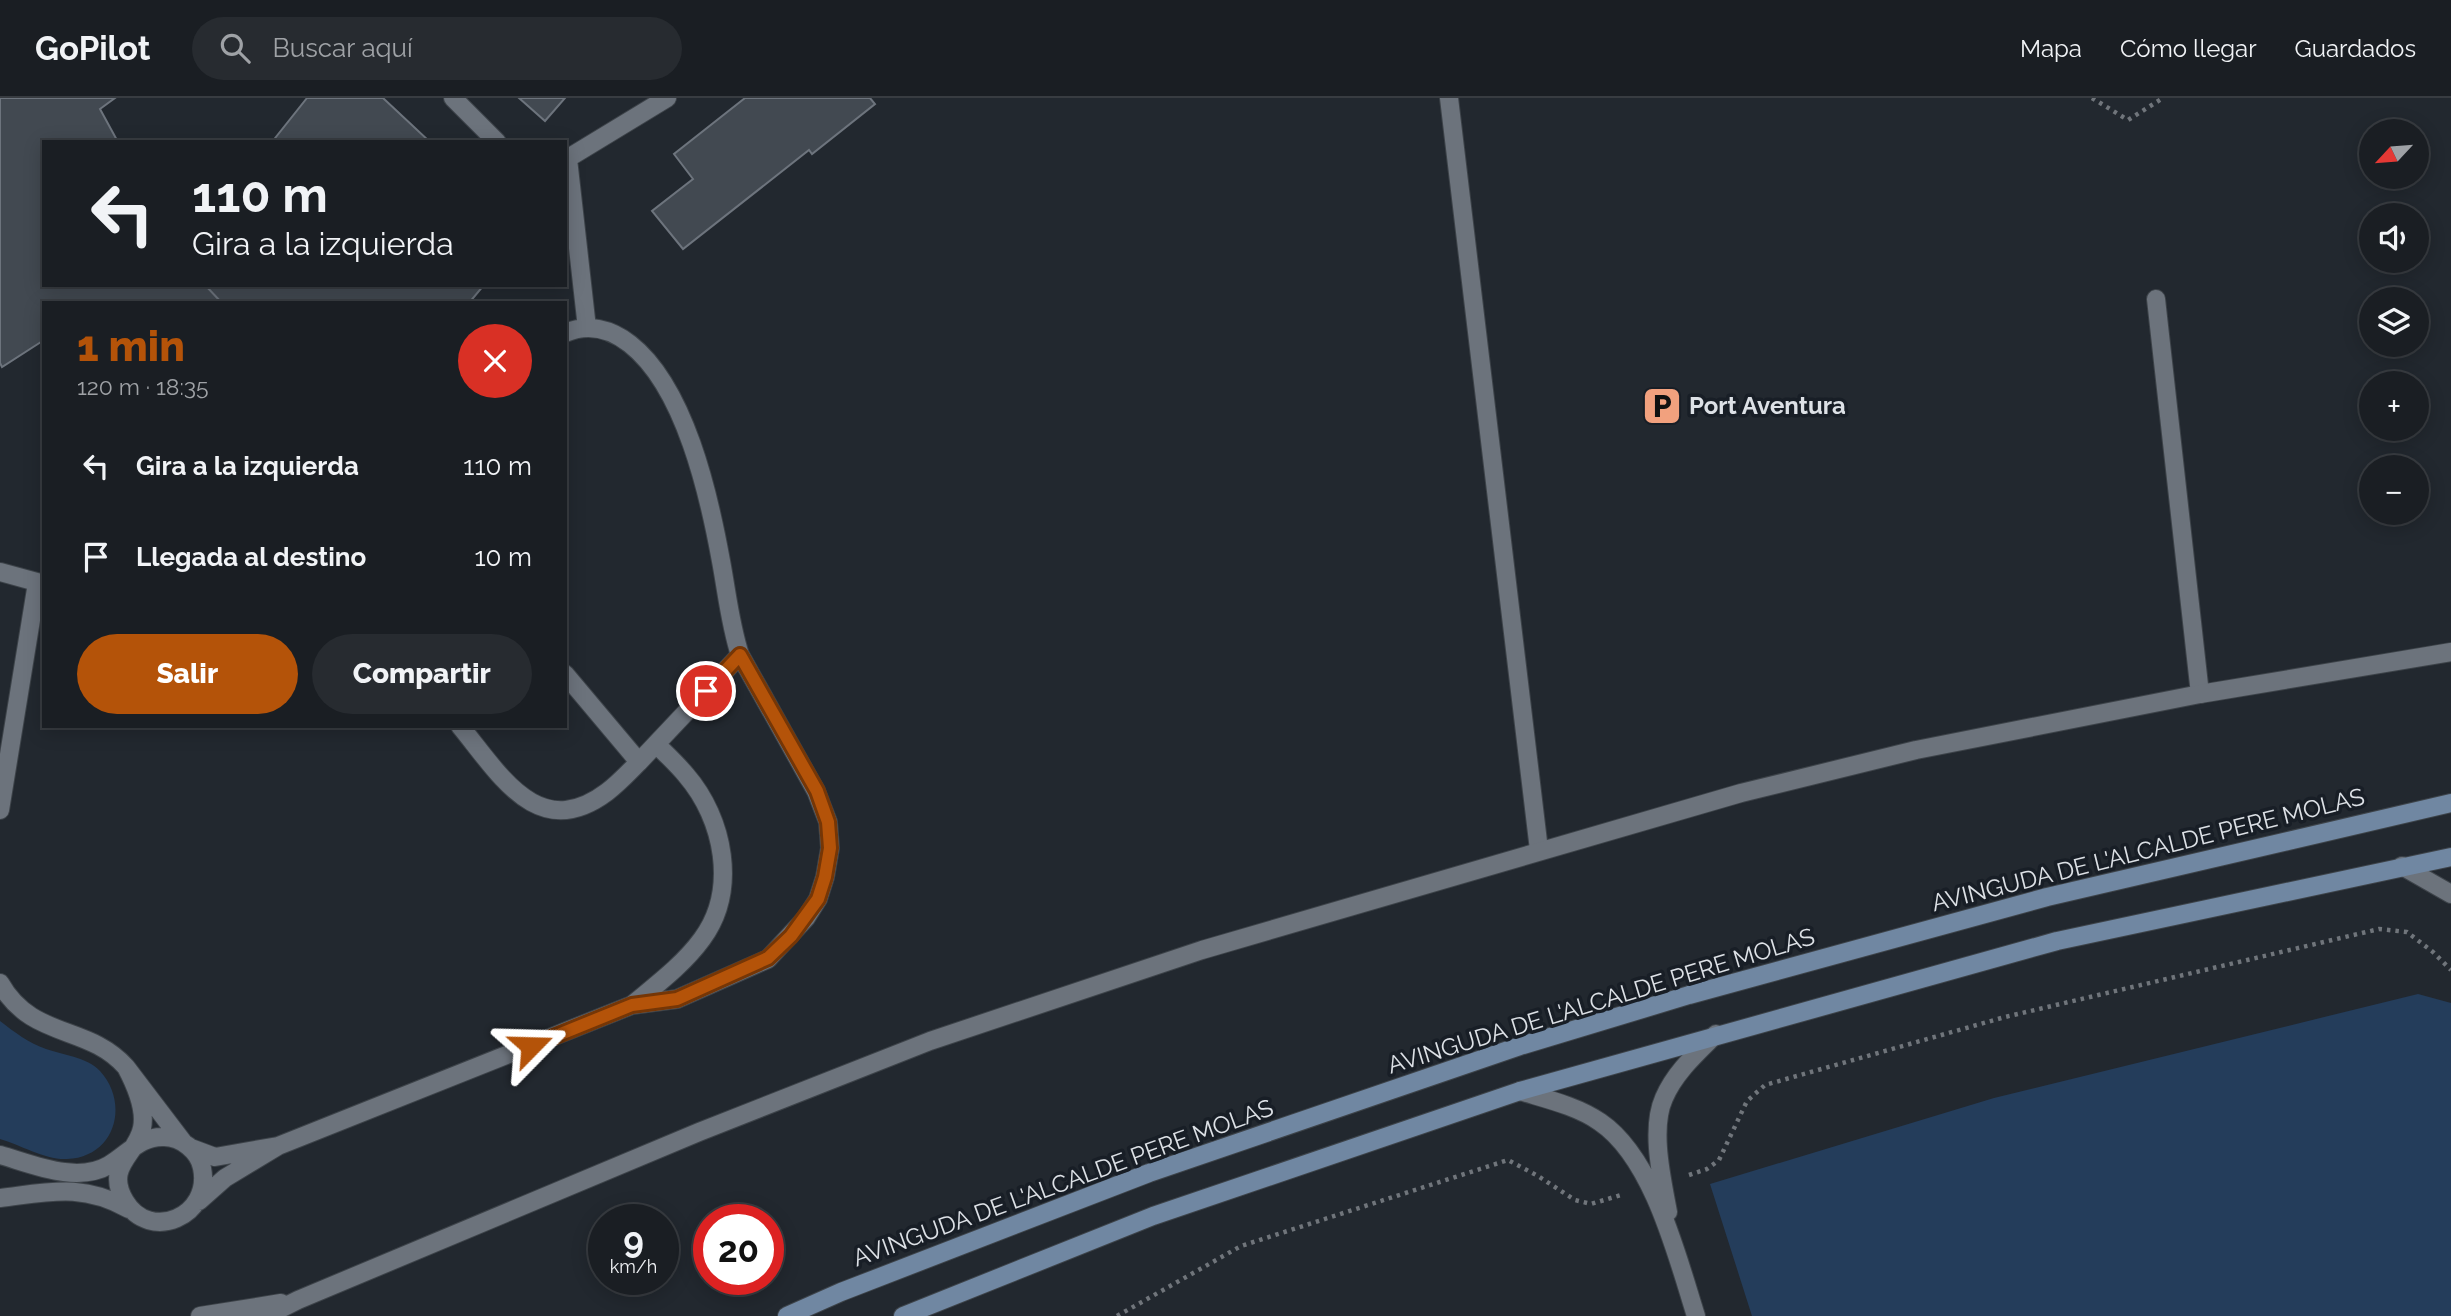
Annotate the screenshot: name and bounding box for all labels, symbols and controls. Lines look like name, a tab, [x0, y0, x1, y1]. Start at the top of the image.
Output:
search box	[192, 17, 682, 80]
text: GoPilot	[35, 29, 150, 68]
icon: search	[216, 29, 254, 67]
text: Buscar aquí	[272, 33, 413, 63]
text: Mapa	[2020, 34, 2082, 63]
text: Cómo llegar	[2120, 34, 2257, 63]
text: Guardados	[2295, 34, 2416, 63]
north arrow	[2359, 119, 2429, 189]
map controls	[2359, 119, 2429, 525]
text: 110 m	[192, 166, 328, 223]
icon: left	[77, 168, 168, 259]
button: sound	[2359, 203, 2429, 273]
text: Gira a la izquierda	[192, 225, 454, 262]
button: layers	[2359, 287, 2429, 357]
text: 1 min	[77, 322, 185, 371]
button: close	[458, 324, 532, 398]
button: +	[2359, 371, 2429, 441]
text: 120 m · 18:35	[77, 373, 209, 400]
parking icon: Port Aventura	[1641, 385, 1683, 427]
place label: Port Aventura	[1689, 391, 1846, 420]
icon: left	[77, 447, 115, 485]
text: Gira a la izquierda	[136, 451, 359, 481]
text: 110 m	[463, 451, 532, 481]
button: −	[2359, 455, 2429, 525]
icon: arrive	[77, 538, 115, 576]
text: Llegada al destino	[136, 542, 366, 572]
text: 10 m	[474, 542, 532, 572]
button: Salir	[77, 634, 298, 714]
button: Compartir	[312, 634, 532, 714]
pin	[676, 661, 736, 721]
icon: arrive	[687, 672, 725, 710]
street label: AVINGUDA DE L'ALCALDE PERE MOLAS	[1928, 782, 2367, 917]
street label: AVINGUDA DE L'ALCALDE PERE MOLAS	[1384, 922, 1818, 1079]
position arrow	[494, 1009, 568, 1083]
street label: AVINGUDA DE L'ALCALDE PERE MOLAS	[849, 1093, 1277, 1272]
speed limit sign: 20	[693, 1204, 784, 1295]
text: 9	[623, 1220, 644, 1261]
text: km/h	[610, 1256, 657, 1277]

